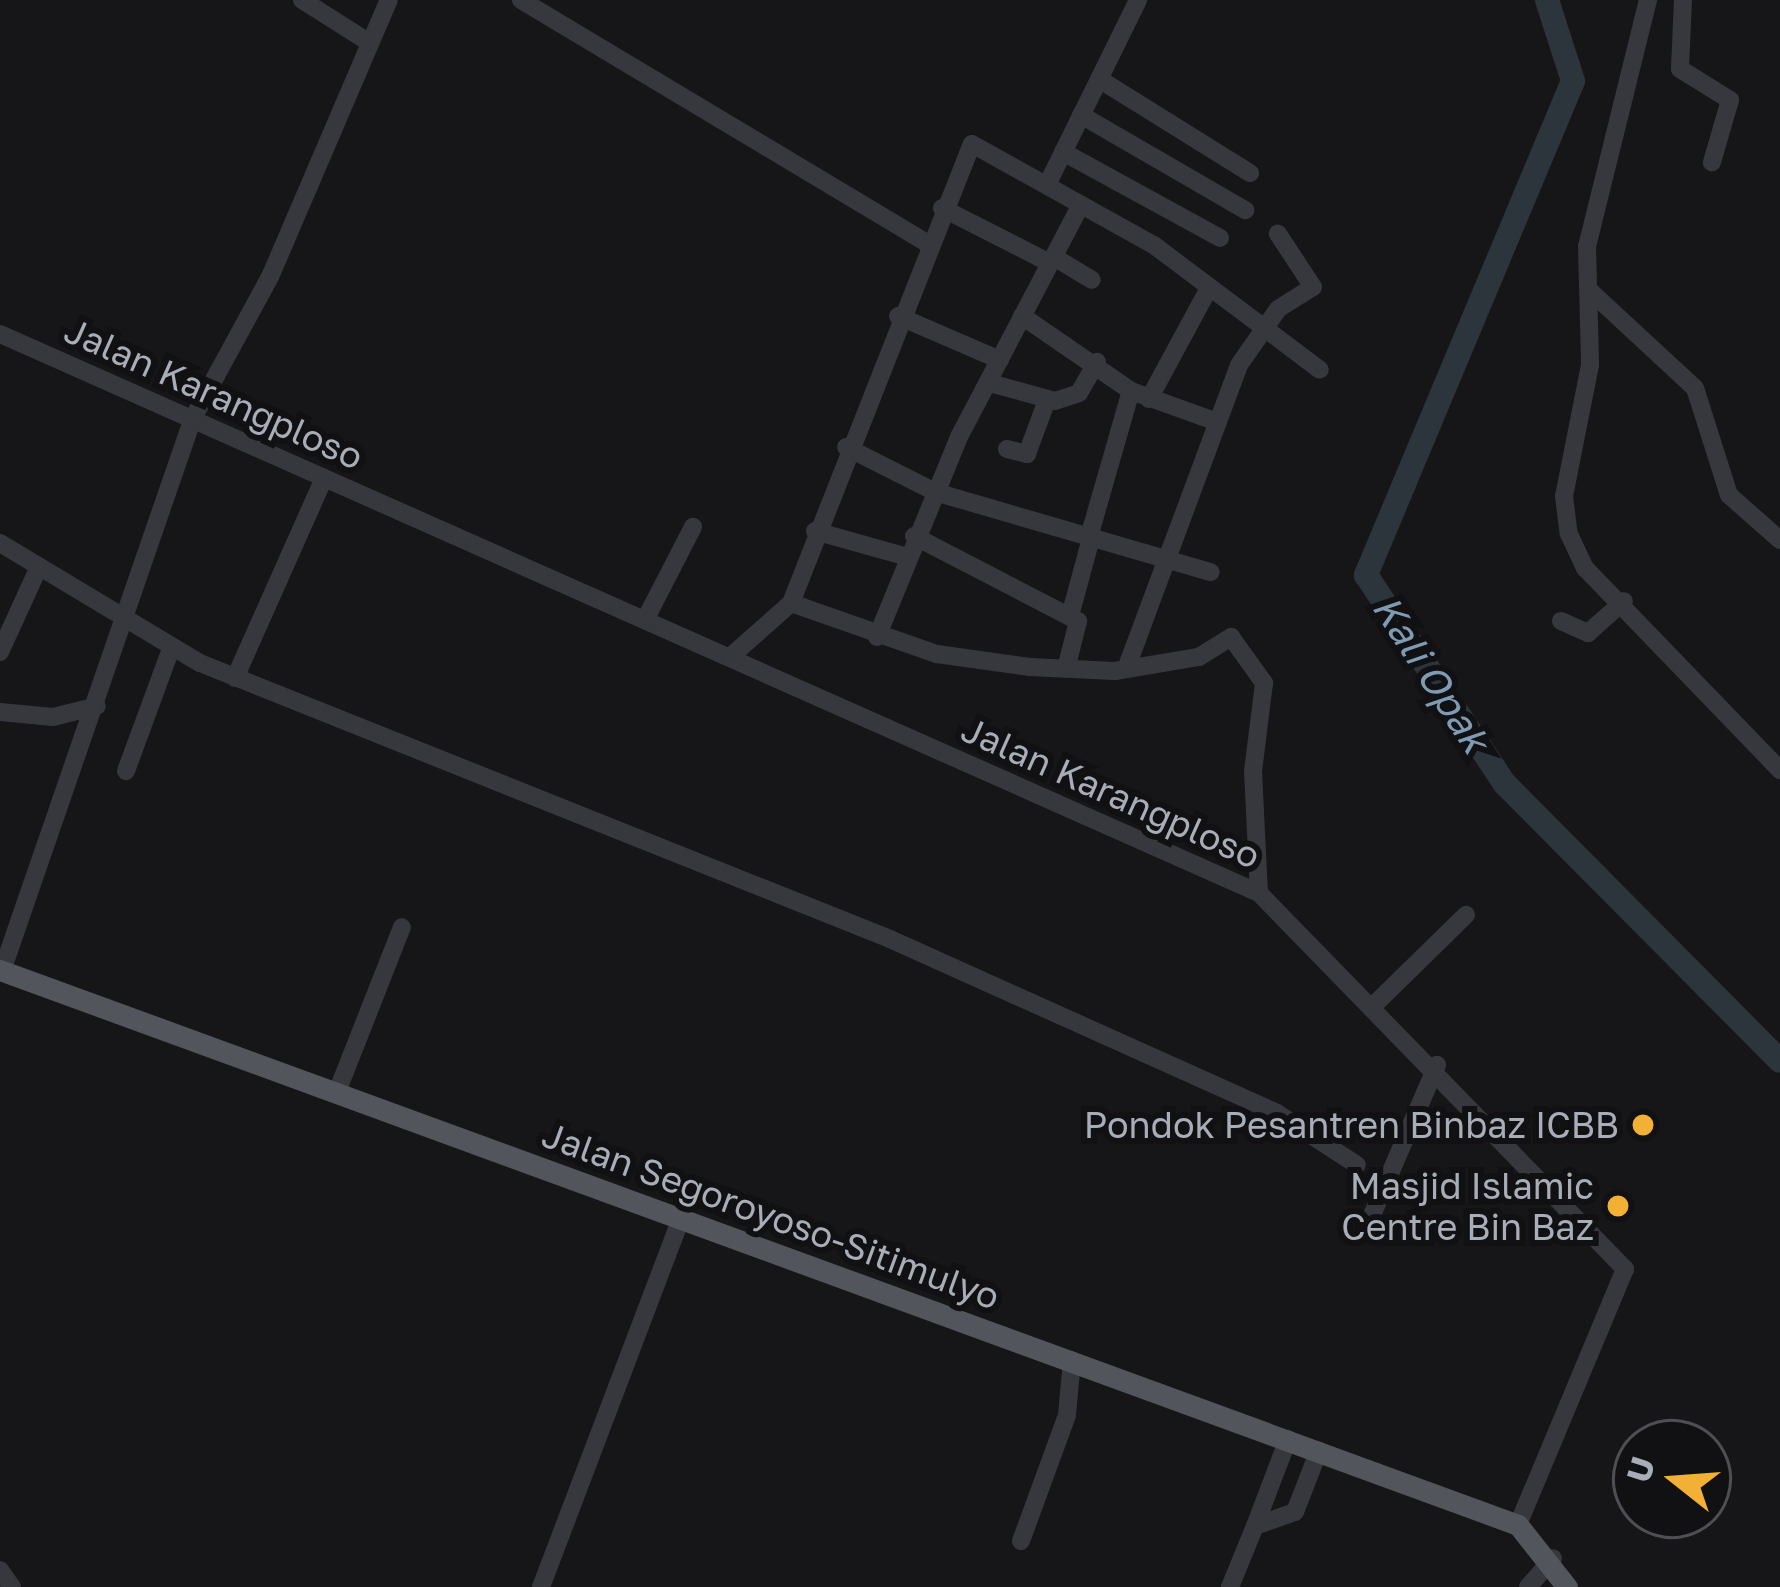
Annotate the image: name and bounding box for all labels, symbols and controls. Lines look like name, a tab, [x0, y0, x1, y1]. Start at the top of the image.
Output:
street label: Jalan Karangploso	[58, 308, 370, 478]
water label: Kali Opak	[1363, 587, 1499, 761]
street label: Jalan Karangploso	[955, 707, 1267, 877]
place label: Pondok Pesantren Binbaz ICBB	[1084, 1103, 1619, 1147]
street label: Jalan Segoroyoso-Sitimulyo	[537, 1112, 1005, 1318]
marker: Pondok Pesantren Binbaz ICBB	[1630, 1112, 1656, 1138]
place label: Masjid Islamic Centre Bin Baz	[1341, 1163, 1594, 1248]
marker: Masjid Islamic Centre Bin Baz	[1605, 1193, 1631, 1219]
north arrow	[1612, 1419, 1732, 1539]
text: U	[1618, 1452, 1662, 1486]

